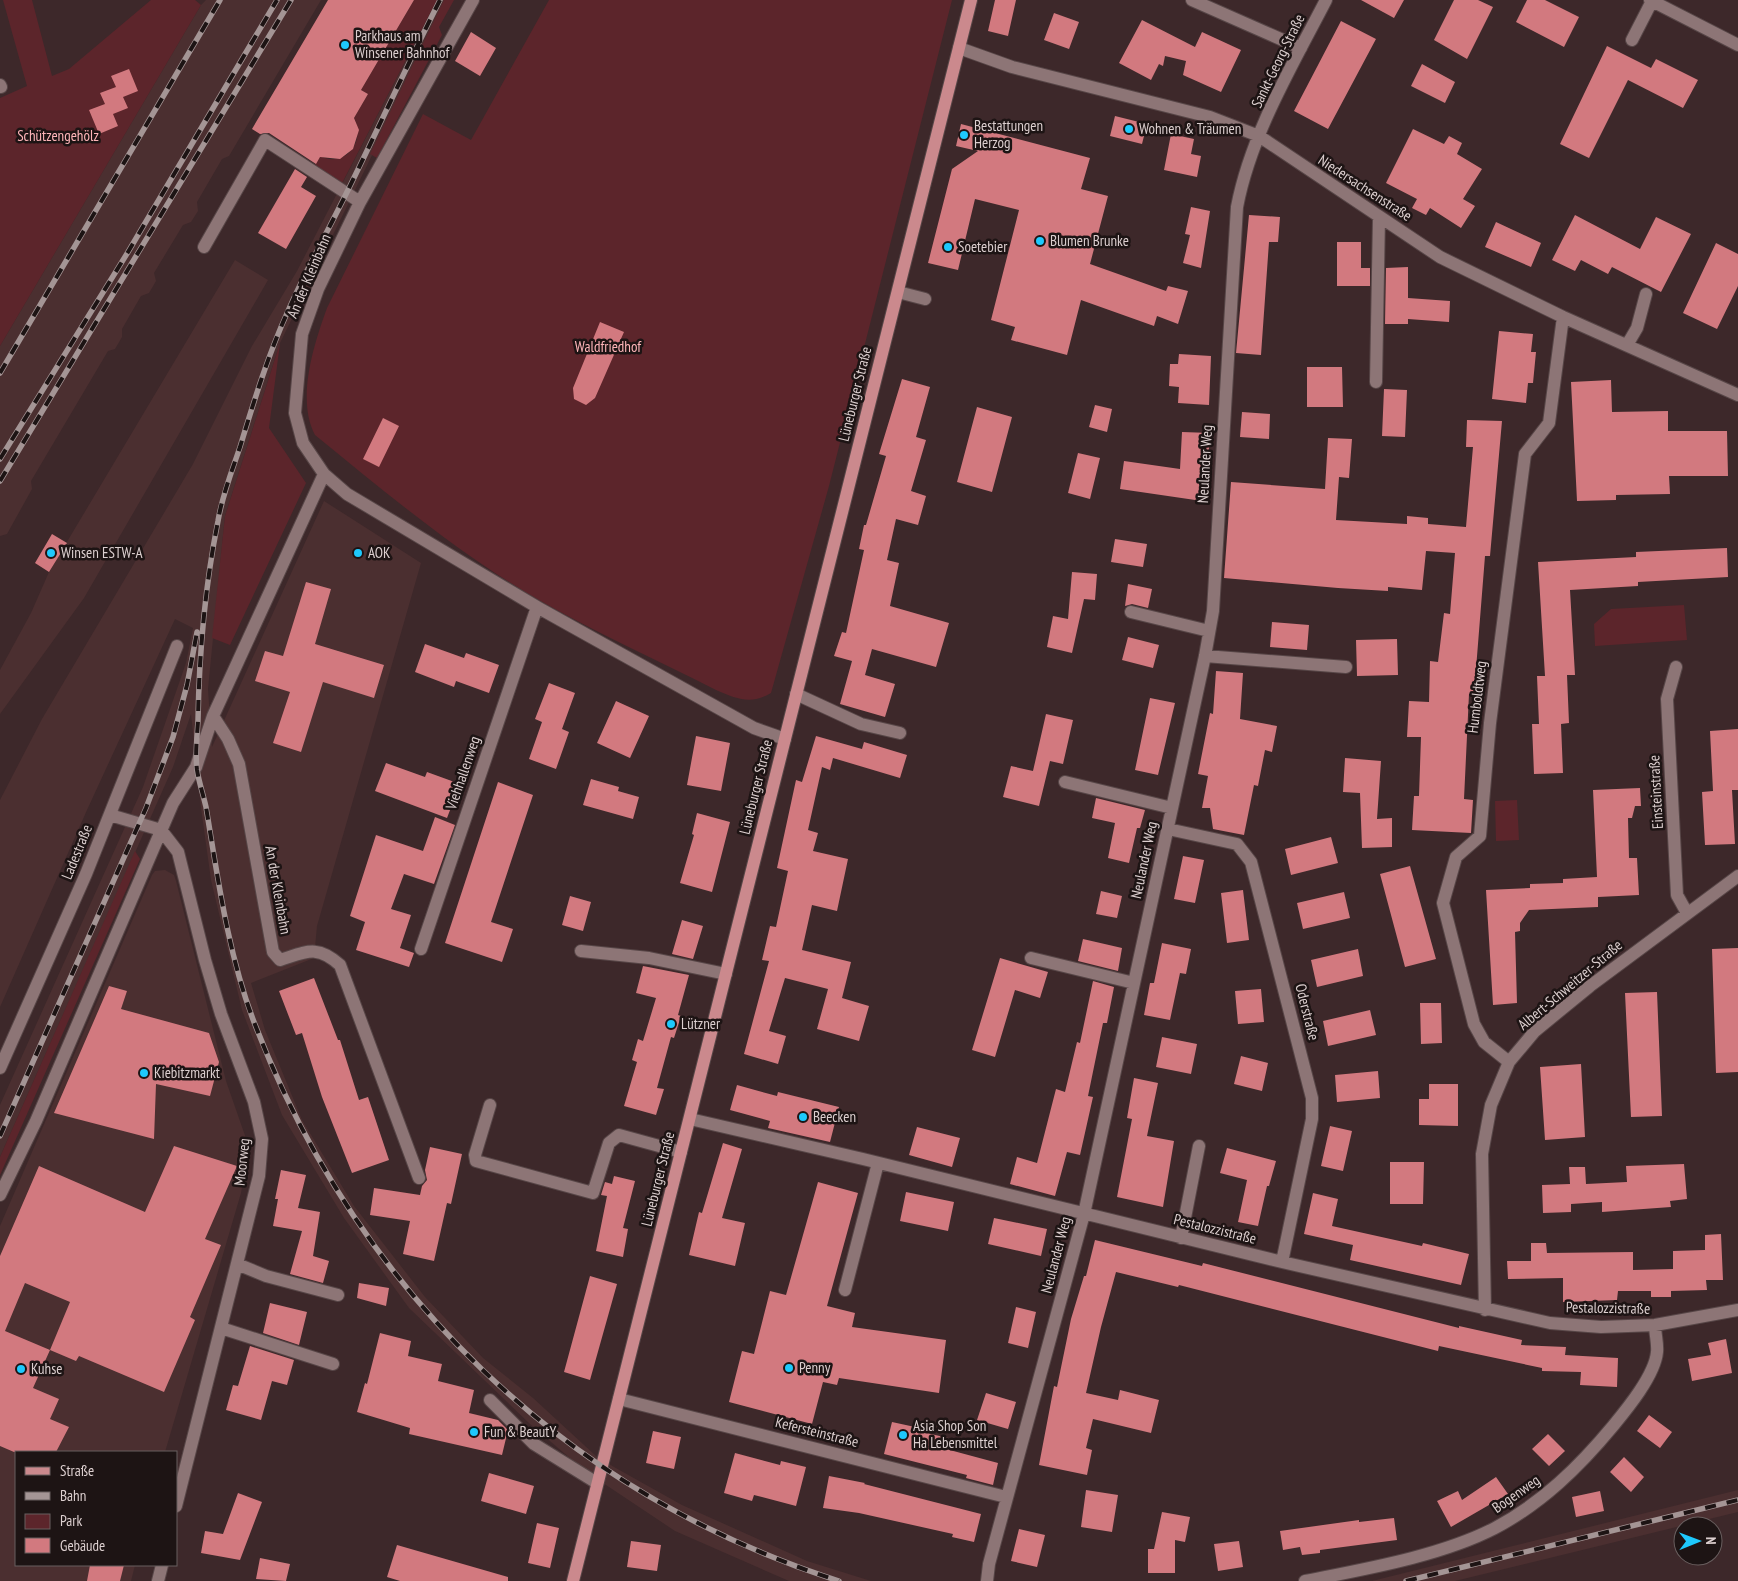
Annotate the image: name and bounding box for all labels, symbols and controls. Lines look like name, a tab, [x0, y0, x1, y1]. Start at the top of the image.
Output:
street label: Sankt-Georg-Straße	[1247, 11, 1308, 111]
place label: Parkhaus am Winsener Bahnhof	[355, 26, 450, 62]
marker: Parkhaus am Winsener Bahnhof	[339, 39, 351, 51]
place label: Bestattungen Herzog	[974, 116, 1043, 152]
place label: Wohnen & Träumen	[1139, 119, 1241, 138]
marker: Wohnen & Träumen	[1123, 123, 1135, 135]
park label: Schützengehölz	[17, 126, 99, 145]
marker: Bestattungen Herzog	[958, 129, 970, 141]
street label: Niedersachsenstraße	[1315, 150, 1416, 225]
street label: An der Kleinbahn	[282, 231, 335, 321]
place label: Blumen Brunke	[1050, 231, 1129, 250]
marker: Blumen Brunke	[1034, 235, 1046, 247]
place label: Soetebier	[958, 237, 1008, 256]
marker: Soetebier	[942, 241, 954, 253]
park label: Waldfriedhof	[575, 337, 642, 356]
street label: Lüneburger Straße	[834, 345, 875, 443]
street label: Neulander Weg	[1193, 424, 1216, 504]
place label: Winsen ESTW-A	[61, 543, 143, 562]
place label: AOK	[368, 543, 391, 562]
marker: Winsen ESTW-A	[45, 547, 57, 559]
marker: AOK	[352, 547, 364, 559]
street label: Humboldtweg	[1463, 660, 1490, 734]
street label: Viehhallenweg	[441, 734, 484, 813]
street label: Lüneburger Straße	[735, 738, 776, 836]
street label: Einsteinstraße	[1644, 754, 1667, 830]
street label: Neulander Weg	[1126, 819, 1161, 900]
street label: Ladestraße	[57, 822, 96, 882]
street label: An der Kleinbahn	[261, 844, 296, 936]
street label: Albert-Schweitzer-Straße	[1514, 935, 1626, 1034]
street label: Oderstraße	[1291, 982, 1324, 1042]
place label: Lützner	[681, 1014, 721, 1033]
marker: Lützner	[665, 1018, 677, 1030]
place label: Kiebitzmarkt	[154, 1063, 220, 1082]
marker: Kiebitzmarkt	[138, 1067, 150, 1079]
place label: Beecken	[813, 1107, 856, 1126]
marker: Beecken	[797, 1111, 809, 1123]
street label: Lüneburger Straße	[637, 1130, 678, 1228]
street label: Moorweg	[230, 1137, 253, 1187]
street label: Pestalozzistraße	[1172, 1209, 1258, 1248]
street label: Neulander Weg	[1036, 1214, 1075, 1295]
street label: Pestalozzistraße	[1566, 1297, 1650, 1318]
place label: Penny	[799, 1358, 831, 1377]
place label: Kuhse	[31, 1359, 62, 1378]
marker: Penny	[783, 1362, 795, 1374]
marker: Kuhse	[15, 1363, 27, 1375]
street label: Kefersteinstraße	[774, 1412, 861, 1451]
place label: Asia Shop Son Ha Lebensmittel	[913, 1416, 998, 1452]
place label: Fun & BeautY	[484, 1422, 556, 1441]
marker: Fun & BeautY	[468, 1426, 480, 1438]
marker: Asia Shop Son Ha Lebensmittel	[897, 1429, 909, 1441]
legend	[15, 1451, 178, 1566]
text: Straße	[60, 1461, 94, 1480]
street label: Bogenweg	[1488, 1470, 1543, 1517]
text: Bahn	[60, 1486, 86, 1505]
text: Park	[60, 1511, 82, 1530]
north arrow	[1673, 1516, 1723, 1566]
text: Gebäude	[60, 1536, 105, 1555]
text: N	[1702, 1537, 1720, 1545]

